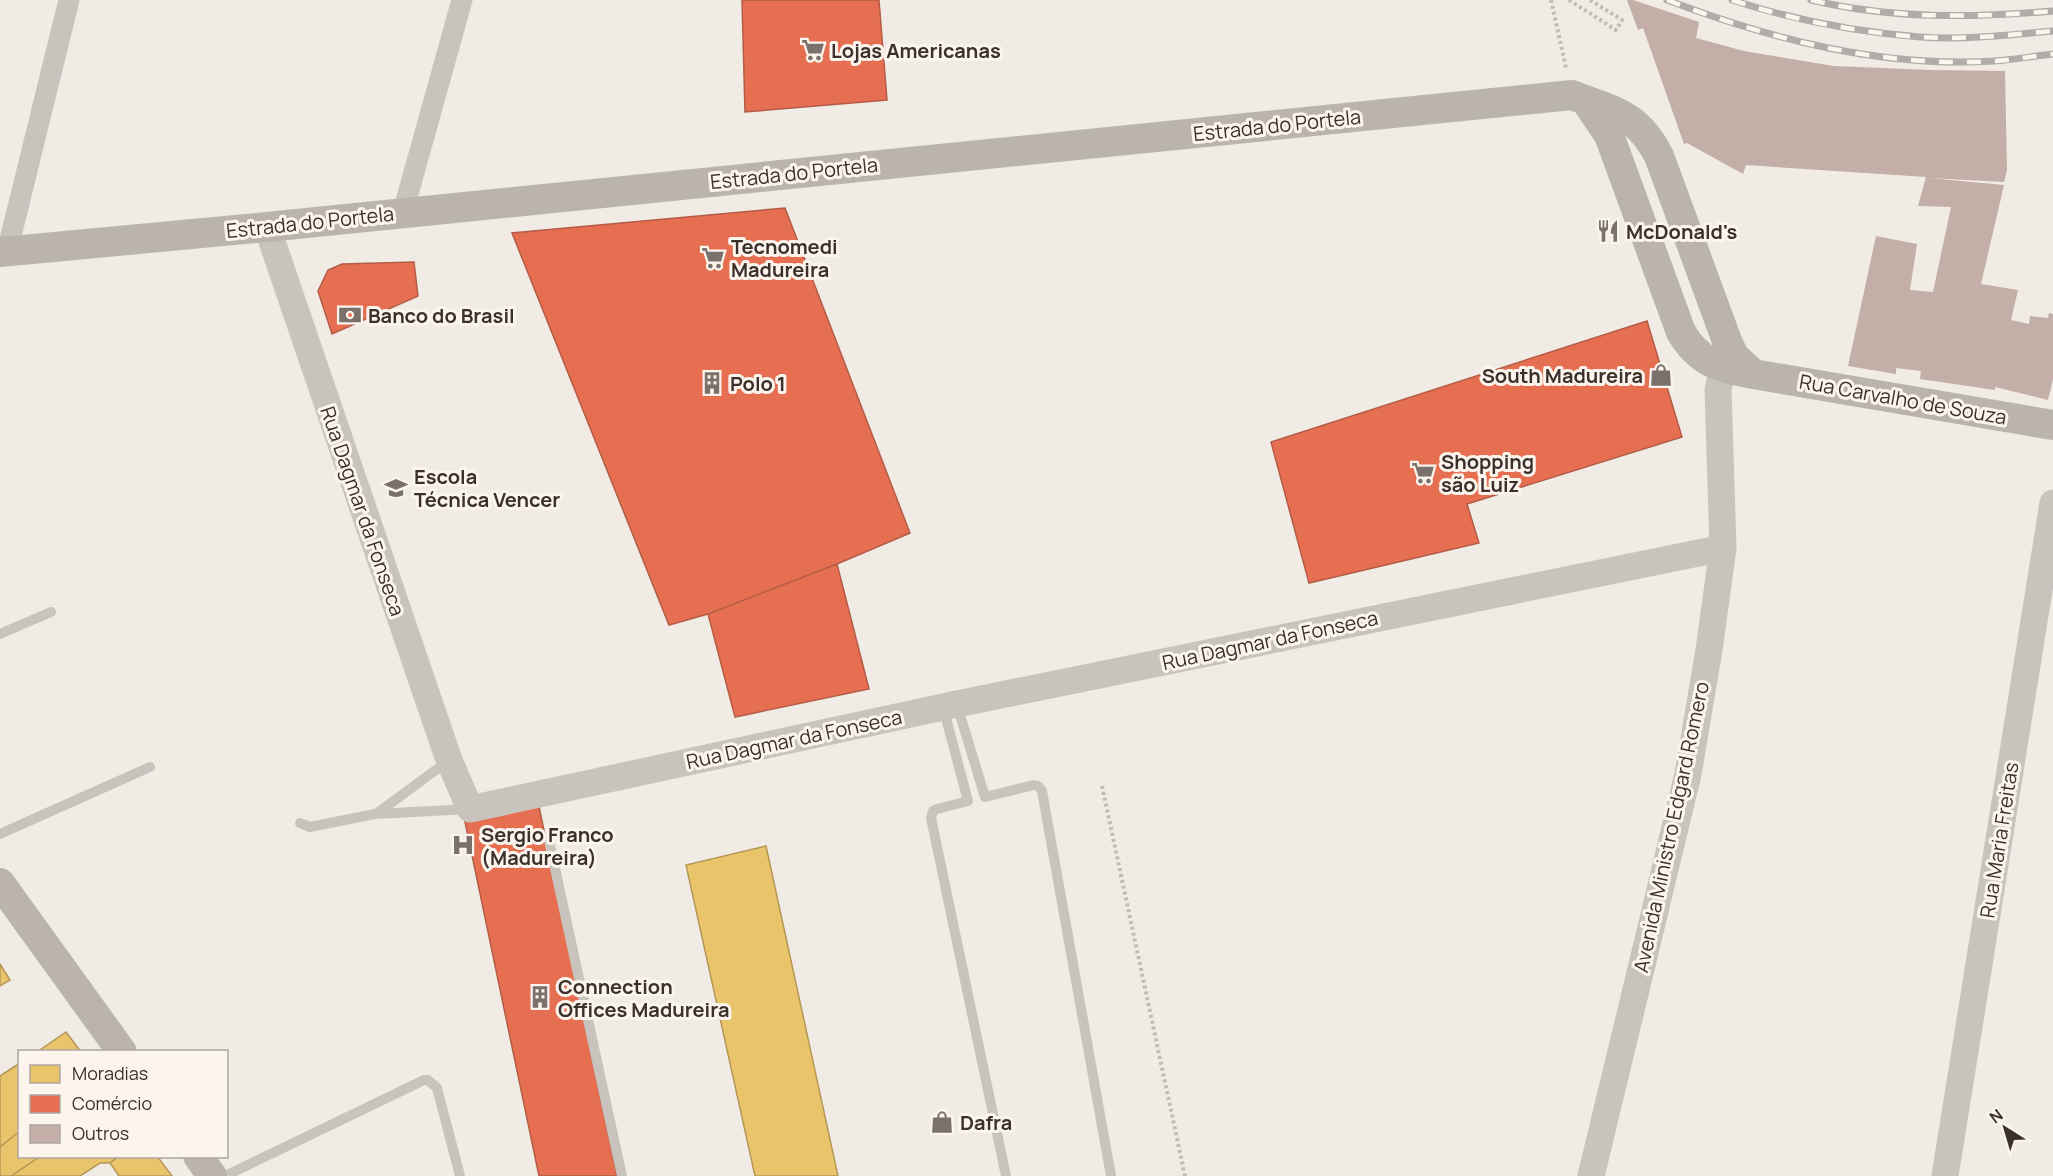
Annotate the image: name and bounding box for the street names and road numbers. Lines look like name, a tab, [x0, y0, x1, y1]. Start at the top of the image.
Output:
street label: Estrada do Portela	[1192, 103, 1362, 147]
street label: Estrada do Portela	[709, 151, 879, 195]
street label: Estrada do Portela	[225, 200, 395, 244]
street label: Rua Carvalho de Souza	[1797, 367, 2009, 431]
street label: Rua Dagmar da Fonseca	[314, 403, 412, 619]
street label: Rua Dagmar da Fonseca	[1160, 604, 1380, 676]
street label: Avenida Ministro Edgard Romero	[1627, 679, 1715, 975]
street label: Rua Dagmar da Fonseca	[684, 703, 904, 775]
street label: Rua Maria Freitas	[1973, 760, 2025, 920]

